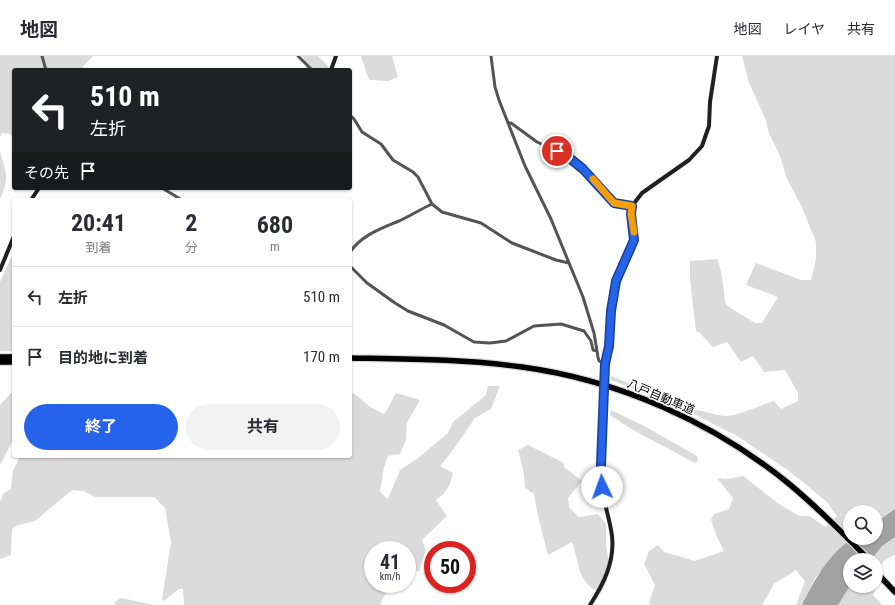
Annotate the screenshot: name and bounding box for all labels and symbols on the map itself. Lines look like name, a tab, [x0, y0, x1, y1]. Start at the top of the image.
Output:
pin	[540, 134, 574, 168]
street label: 八戸自動車道	[625, 376, 697, 418]
position arrow	[581, 466, 623, 508]
speed limit sign: 50	[424, 541, 476, 593]

